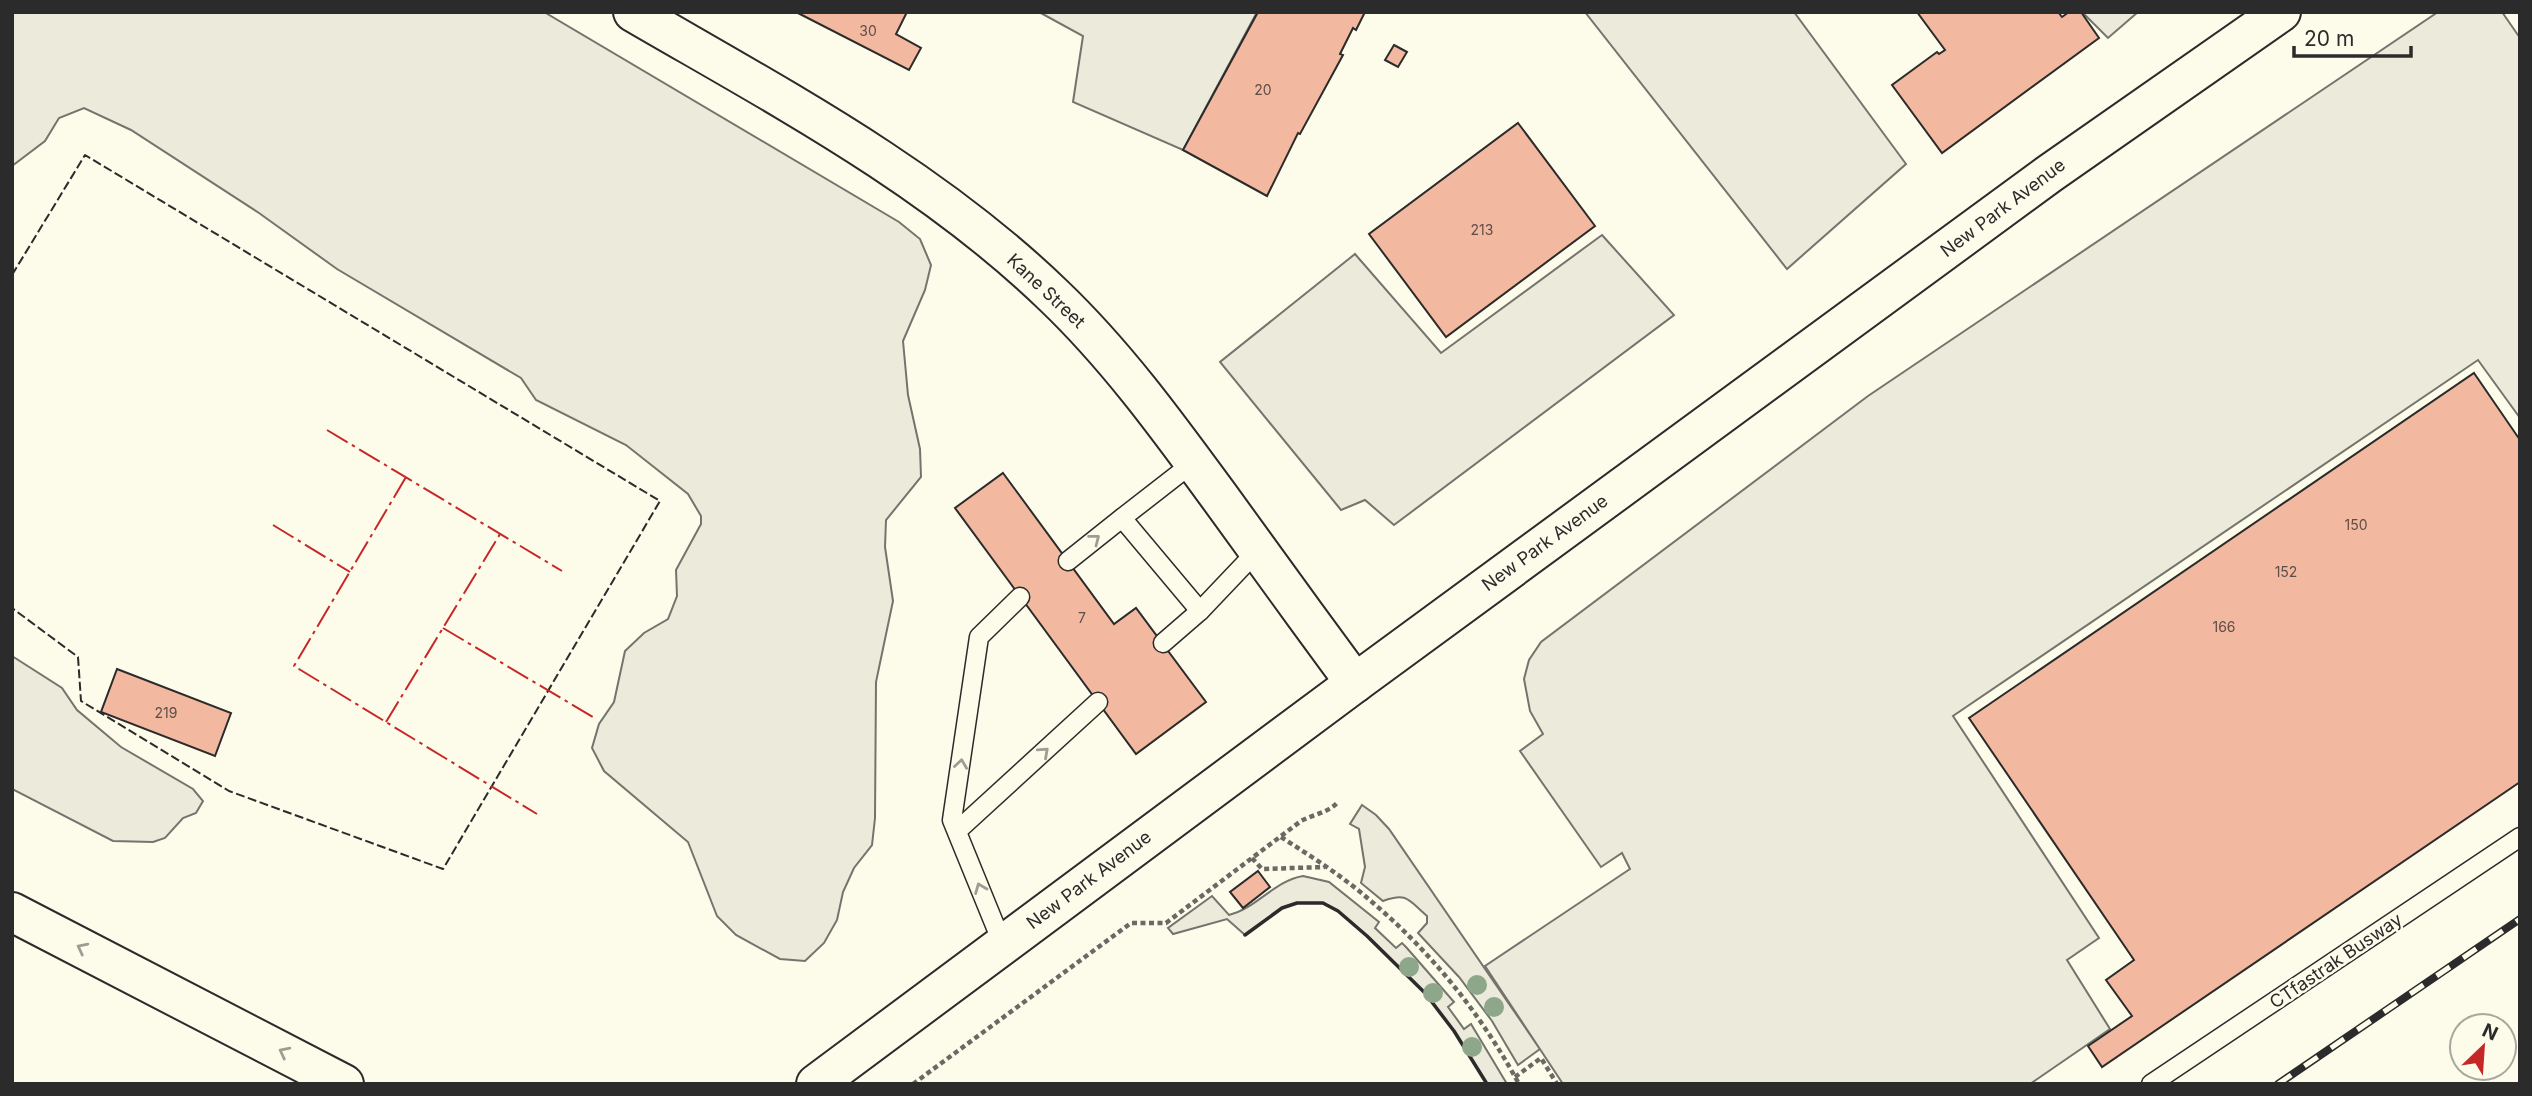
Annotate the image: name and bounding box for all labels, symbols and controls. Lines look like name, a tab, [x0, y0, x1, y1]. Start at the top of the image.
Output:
scale bar	[2294, 14, 2411, 58]
house number: 30	[859, 22, 877, 39]
text: 20 m	[2304, 26, 2354, 51]
house number: 20	[1254, 81, 1272, 98]
street label: New Park Avenue	[1936, 154, 2069, 261]
house number: 213	[1471, 221, 1493, 238]
street label: Kane Street	[1003, 249, 1090, 332]
street label: New Park Avenue	[1478, 490, 1612, 595]
house number: 150	[2344, 516, 2368, 533]
one-way arrow	[1088, 535, 1100, 548]
house number: 152	[2275, 563, 2297, 580]
house number: 7	[1078, 609, 1086, 626]
house number: 166	[2212, 618, 2236, 635]
house number: 219	[155, 704, 177, 721]
one-way arrow	[1036, 747, 1049, 760]
one-way arrow	[953, 758, 968, 770]
street label: New Park Avenue	[1022, 826, 1155, 933]
one-way arrow	[974, 882, 988, 895]
street label: CTfastrak Busway	[2266, 909, 2406, 1013]
one-way arrow	[77, 943, 89, 956]
north arrow	[2448, 1012, 2518, 1082]
text: N	[2479, 1019, 2501, 1046]
one-way arrow	[279, 1047, 291, 1061]

